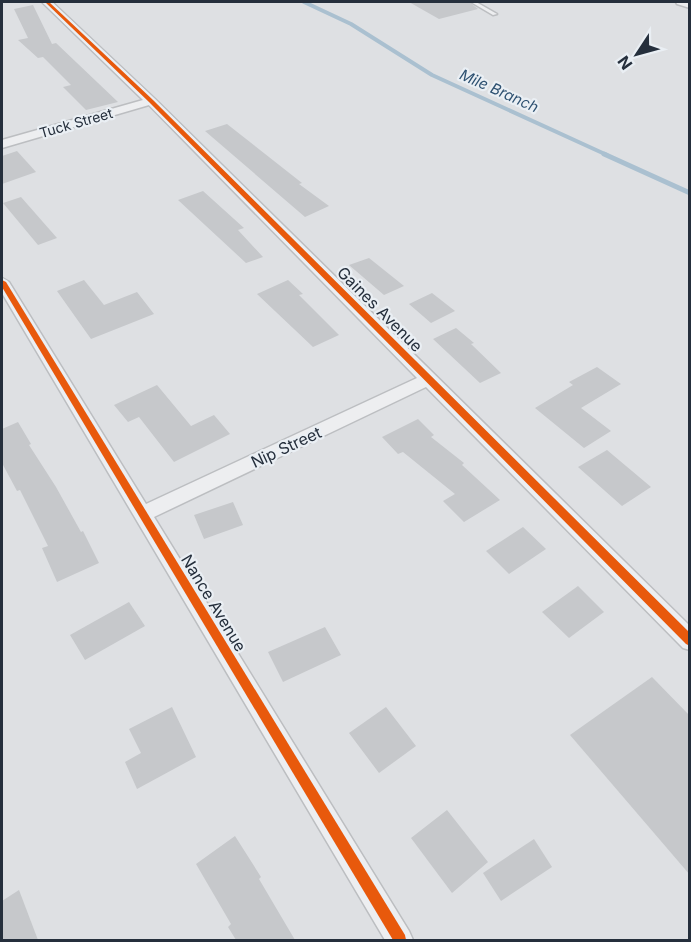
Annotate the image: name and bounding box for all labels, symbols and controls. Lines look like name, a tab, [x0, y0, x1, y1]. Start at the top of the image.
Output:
north arrow	[607, 24, 667, 84]
text: N	[613, 52, 637, 74]
water label: Mile Branch	[457, 65, 542, 116]
street label: Tuck Street	[37, 104, 115, 141]
street label: Gaines Avenue	[333, 262, 427, 356]
street label: Nip Street	[248, 422, 324, 472]
street label: Nance Avenue	[177, 551, 251, 655]

